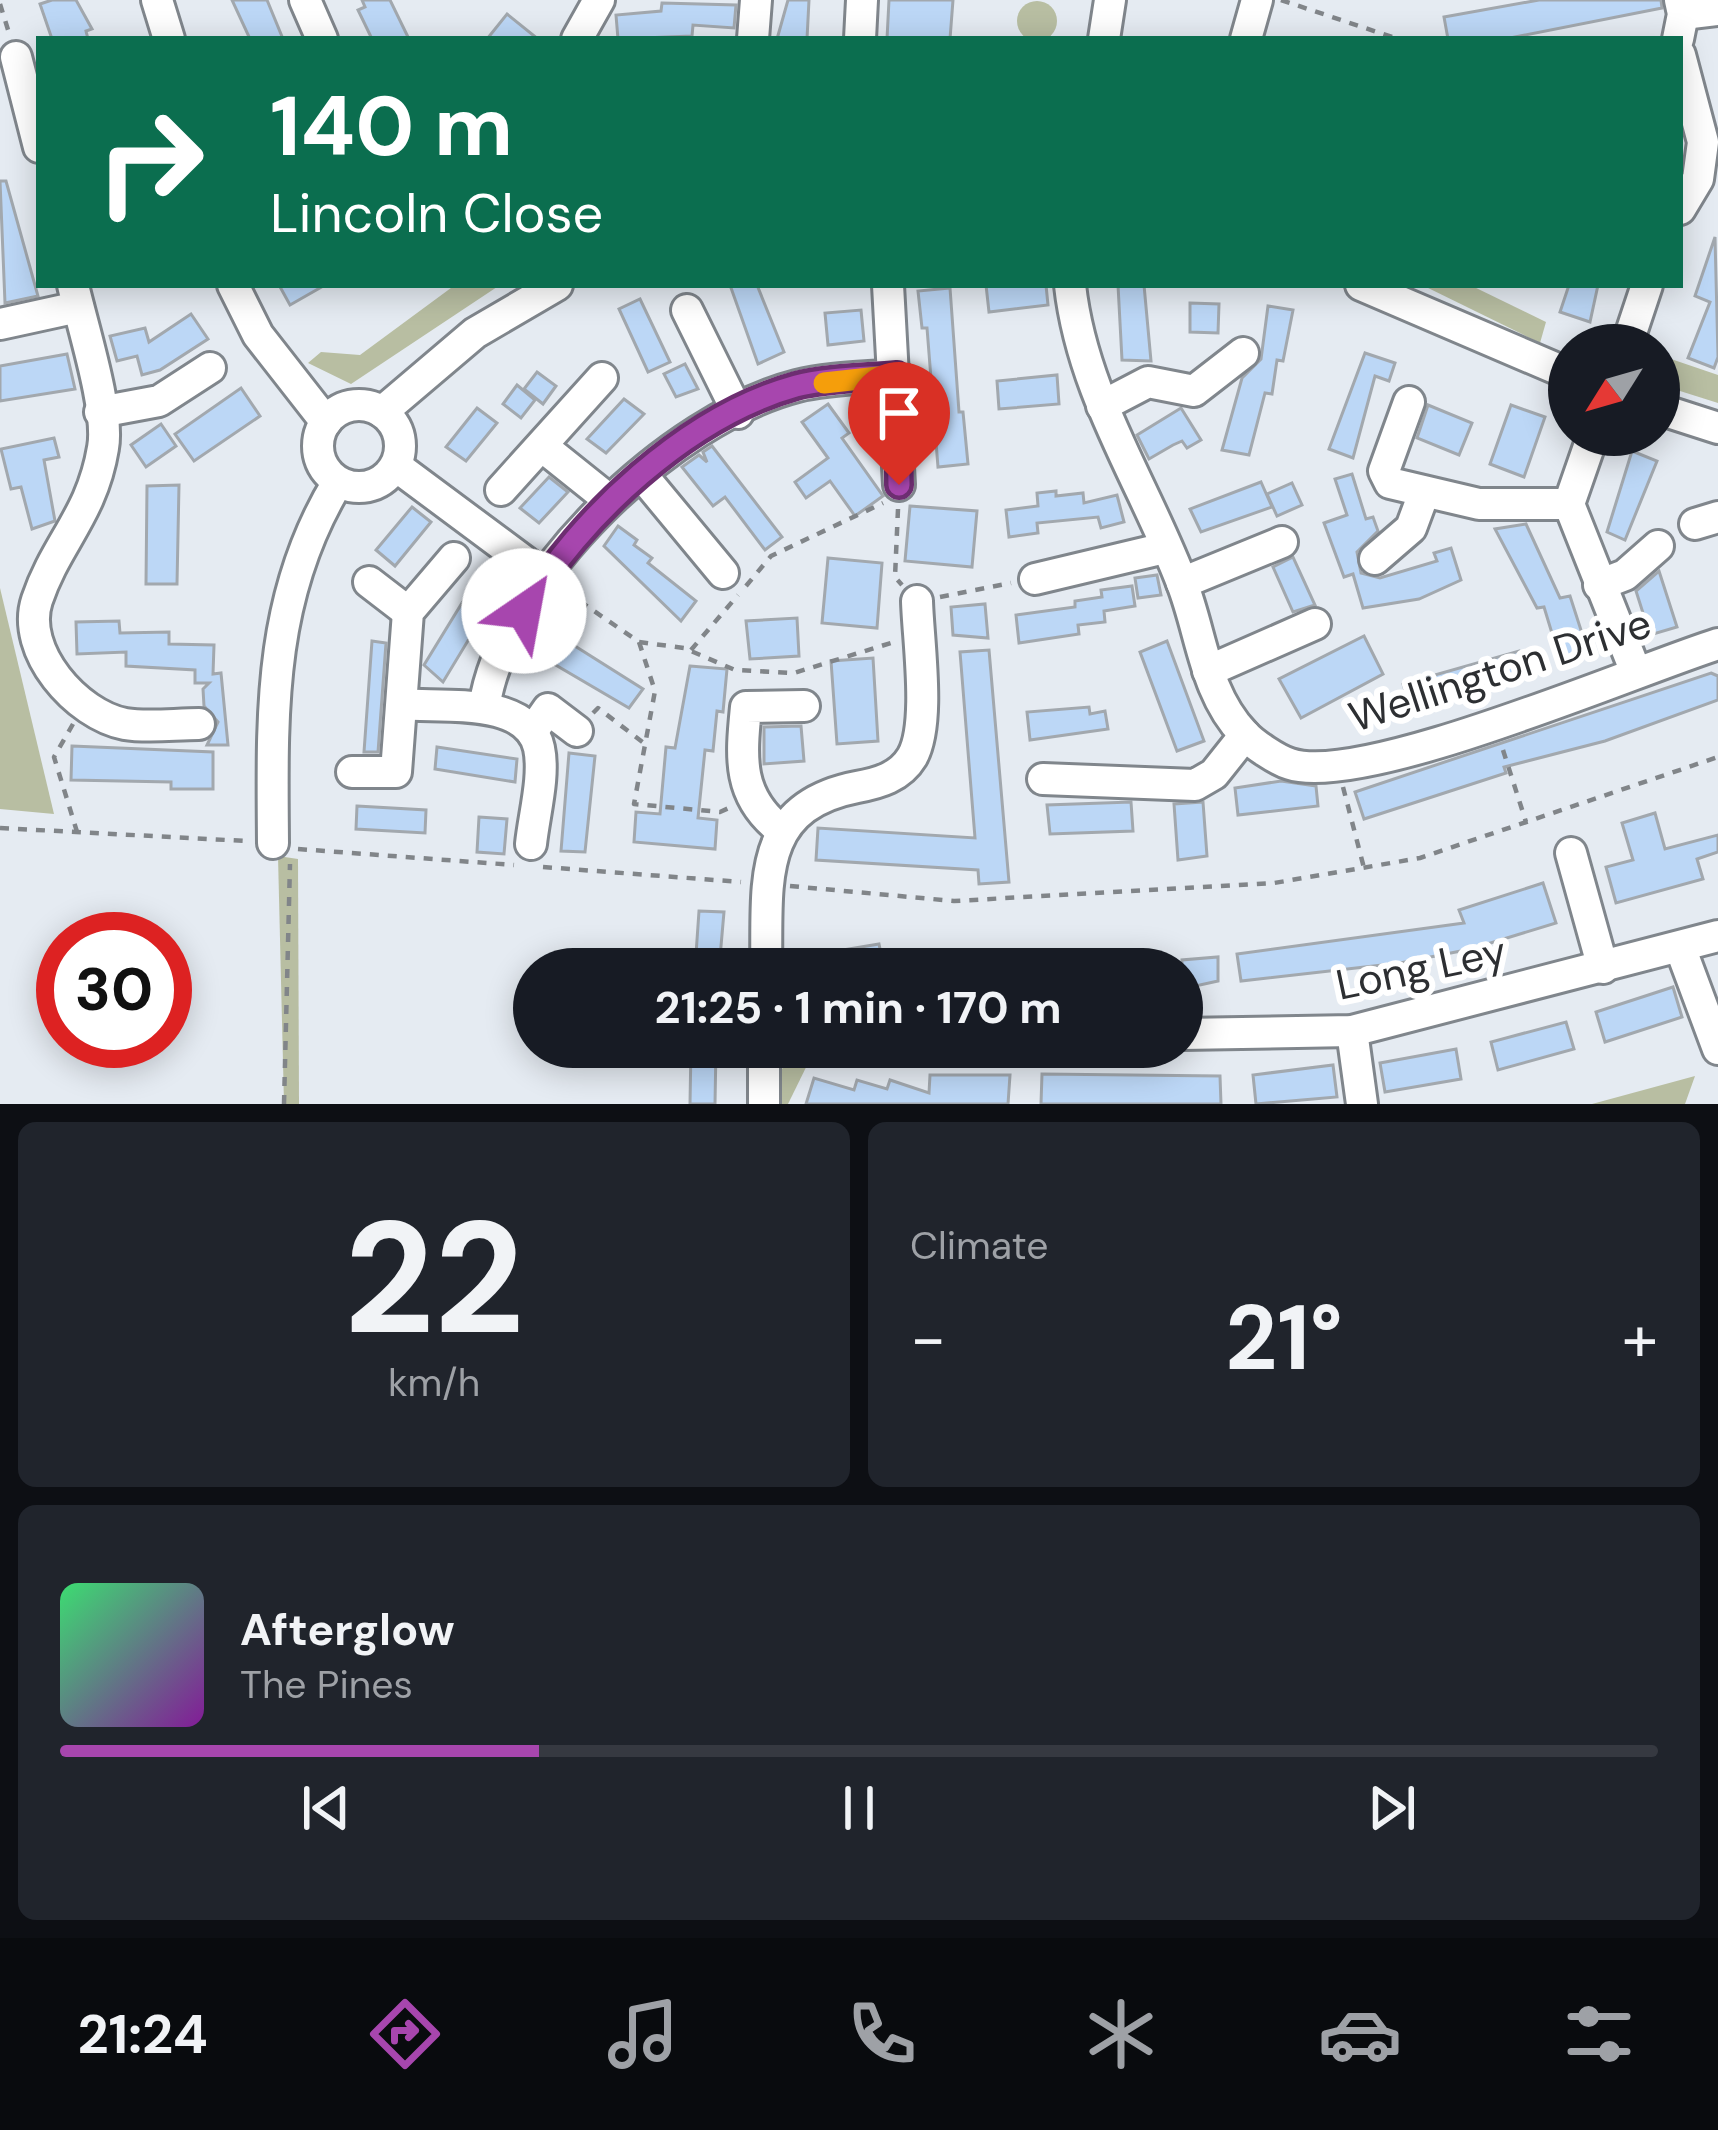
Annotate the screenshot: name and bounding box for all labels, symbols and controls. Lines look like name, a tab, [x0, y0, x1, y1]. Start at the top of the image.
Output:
text: 140 m	[270, 72, 513, 181]
icon: right	[72, 84, 228, 240]
text: Lincoln Close	[270, 178, 603, 249]
north arrow	[1548, 324, 1680, 456]
map controls	[1548, 324, 1680, 456]
pin	[848, 362, 950, 485]
icon: arrive	[866, 380, 932, 446]
position arrow	[461, 548, 587, 674]
street label: Wellington Drive	[1342, 595, 1658, 745]
speed limit sign: 30	[36, 912, 192, 1068]
street label: Long Ley	[1331, 923, 1511, 1013]
text: 21:25 · 1 min · 170 m	[655, 978, 1062, 1037]
text: 22	[344, 1177, 524, 1380]
text: Climate	[910, 1220, 1048, 1271]
text: 21°	[1225, 1280, 1343, 1397]
text: −	[910, 1296, 946, 1381]
text: +	[1622, 1296, 1658, 1381]
text: km/h	[388, 1357, 480, 1408]
text: Afterglow	[240, 1600, 455, 1659]
text: The Pines	[240, 1659, 413, 1710]
icon: previous	[293, 1775, 359, 1841]
icon: pause	[826, 1775, 892, 1841]
icon: next	[1359, 1775, 1425, 1841]
icon: directions	[363, 1992, 447, 2076]
icon: music	[601, 1992, 685, 2076]
icon: phone	[840, 1992, 924, 2076]
icon: climate	[1079, 1992, 1163, 2076]
icon: car	[1318, 1992, 1402, 2076]
icon: filters	[1557, 1992, 1641, 2076]
text: 21:24	[77, 1999, 208, 2070]

